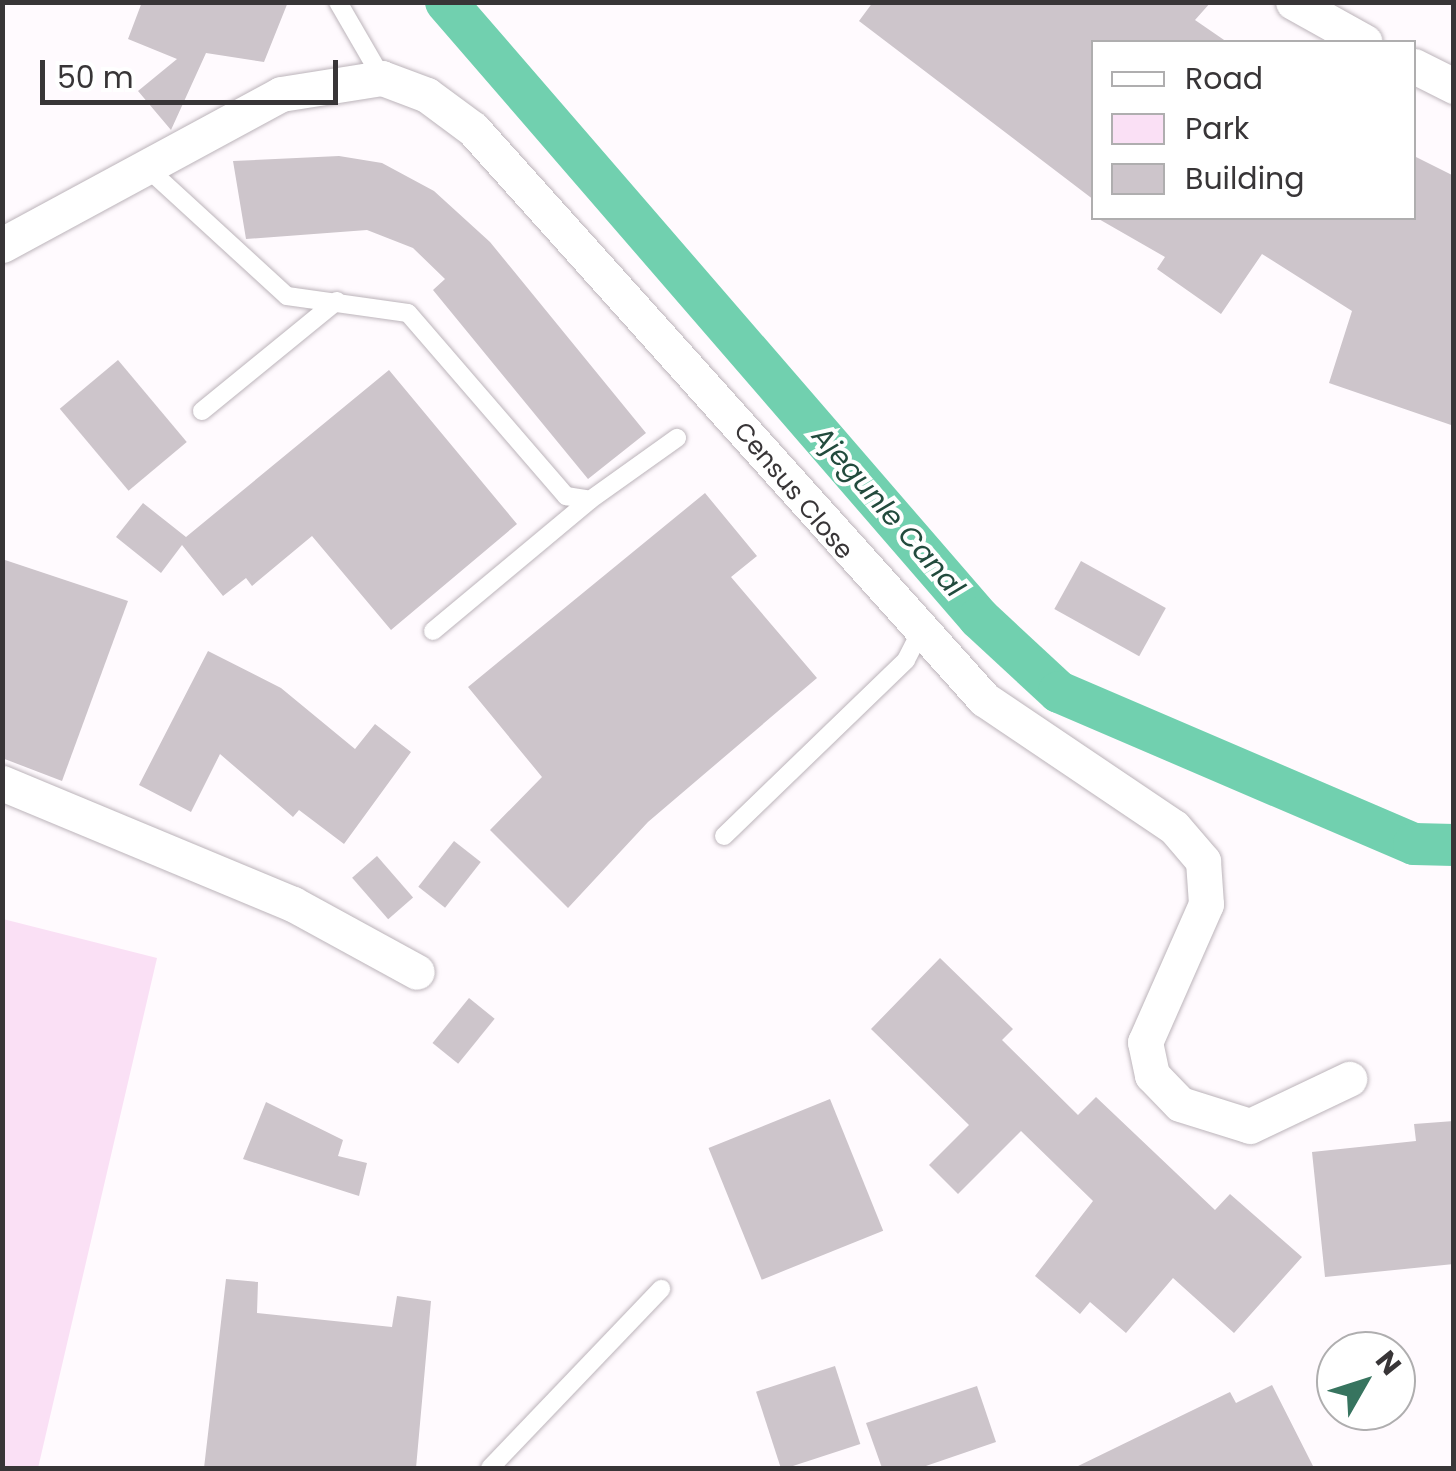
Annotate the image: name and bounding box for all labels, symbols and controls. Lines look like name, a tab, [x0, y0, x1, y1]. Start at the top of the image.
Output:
scale bar	[45, 40, 342, 102]
legend	[1091, 40, 1416, 220]
text: 50 m	[57, 56, 134, 99]
text: Road	[1185, 57, 1263, 100]
text: Park	[1185, 107, 1249, 150]
text: Building	[1185, 157, 1305, 200]
street label: Census Close	[727, 416, 859, 566]
water label: Ajegunle Canal	[805, 420, 971, 604]
north arrow	[1316, 1331, 1416, 1431]
text: N	[1366, 1343, 1410, 1384]

